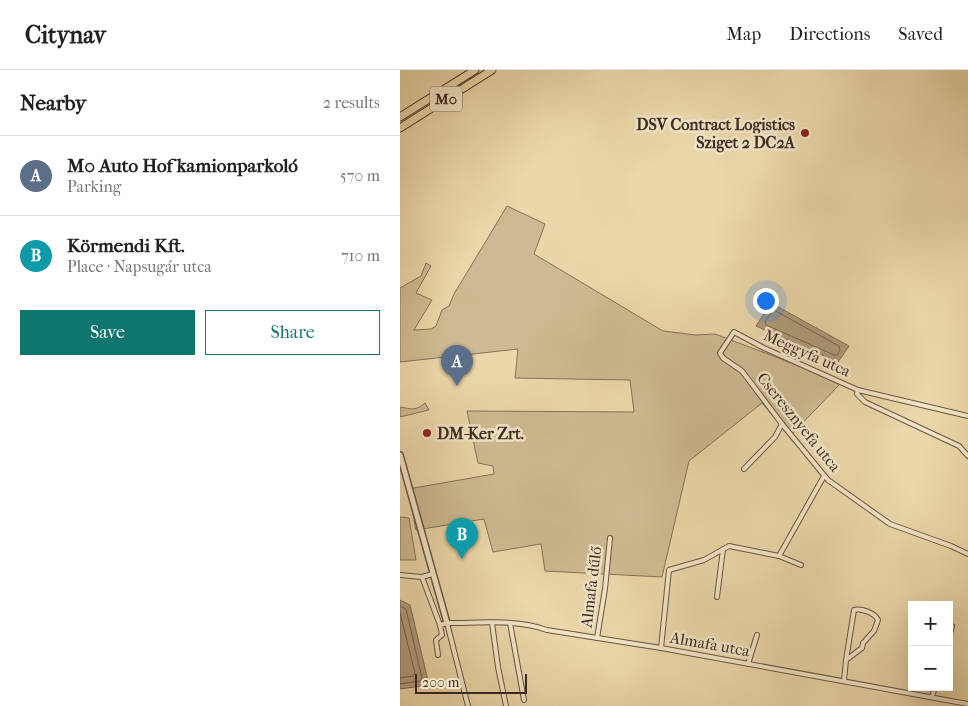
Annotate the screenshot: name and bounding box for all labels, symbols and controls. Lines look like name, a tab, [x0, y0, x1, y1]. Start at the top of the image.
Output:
text: Citynav	[25, 21, 106, 49]
text: Map	[727, 24, 761, 45]
text: Directions	[789, 24, 870, 45]
text: Saved	[898, 24, 943, 45]
road number: M0	[430, 86, 462, 112]
text: Nearby	[20, 91, 86, 115]
text: 2 results	[323, 93, 380, 112]
place label: DSV Contract Logistics Sziget 2 DC2A	[636, 115, 796, 153]
marker: DSV Contract Logistics Sziget 2 DC2A	[799, 127, 811, 139]
text: M0 Auto Hof kamionparkoló	[67, 155, 298, 177]
text: A	[31, 166, 41, 185]
text: 570 m	[340, 166, 380, 185]
text: Parking	[67, 177, 121, 196]
text: Körmendi Kft.	[67, 235, 185, 257]
text: B	[31, 246, 41, 265]
text: 710 m	[341, 246, 380, 265]
text: Place · Napsugár utca	[67, 257, 212, 276]
your location	[753, 288, 779, 314]
button: Save	[20, 310, 195, 355]
button: Share	[205, 310, 380, 355]
street label: Meggyfa utca	[760, 325, 854, 381]
pin: A	[441, 345, 473, 386]
street label: Cseresznyefa utca	[753, 368, 845, 476]
place label: DM-Ker Zrt.	[437, 424, 524, 443]
marker: DM-Ker Zrt.	[421, 427, 433, 439]
pin: B	[446, 518, 478, 559]
street label: Almafa dűlő	[576, 545, 605, 630]
map controls	[908, 601, 953, 691]
button: +	[908, 601, 953, 646]
street label: Almafa utca	[668, 627, 752, 660]
button: −	[908, 646, 953, 691]
scale bar	[415, 671, 528, 694]
text: 200 m	[422, 674, 459, 691]

